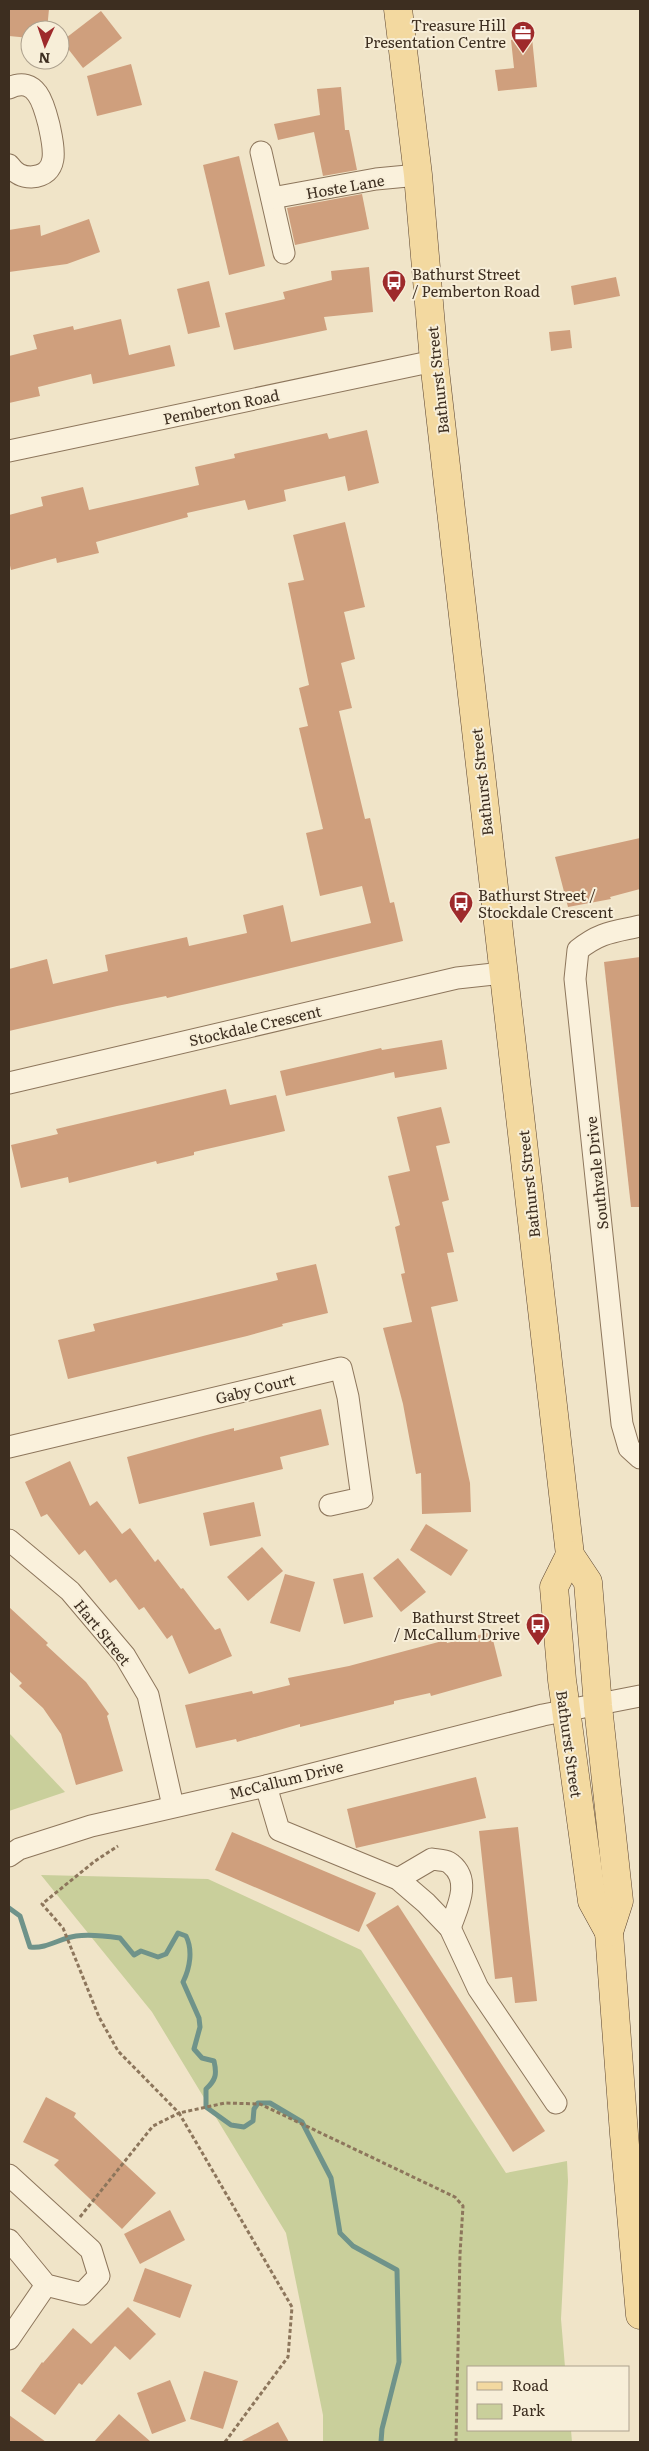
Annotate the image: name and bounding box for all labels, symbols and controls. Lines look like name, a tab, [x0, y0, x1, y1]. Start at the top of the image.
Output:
place label: Treasure Hill Presentation Centre	[364, 13, 506, 53]
north arrow	[20, 20, 70, 70]
office icon: Treasure Hill Presentation Centre	[510, 20, 536, 54]
text: N	[38, 49, 51, 69]
street label: Hoste Lane	[304, 168, 386, 204]
place label: Bathurst Street / Pemberton Road	[412, 262, 540, 302]
bus stop icon: Bathurst Street / Pemberton Road	[381, 269, 407, 303]
street label: Bathurst Street	[420, 325, 454, 435]
street label: Pemberton Road	[161, 382, 281, 430]
street label: Bathurst Street	[464, 727, 498, 837]
place label: Bathurst Street / Stockdale Crescent	[478, 883, 613, 923]
bus stop icon: Bathurst Street / Stockdale Crescent	[448, 890, 474, 924]
street label: Stockdale Crescent	[187, 999, 323, 1051]
street label: Southvale Drive	[579, 1115, 613, 1231]
street label: Bathurst Street	[511, 1129, 545, 1239]
street label: Gaby Court	[213, 1367, 297, 1409]
street label: Hart Street	[69, 1594, 137, 1670]
place label: Bathurst Street / McCallum Drive	[394, 1605, 520, 1645]
bus stop icon: Bathurst Street / McCallum Drive	[525, 1612, 551, 1646]
street label: Bathurst Street	[551, 1689, 589, 1799]
street label: McCallum Drive	[226, 1754, 346, 1804]
legend	[467, 2366, 629, 2431]
text: Road	[512, 2373, 548, 2396]
text: Park	[512, 2398, 546, 2421]

